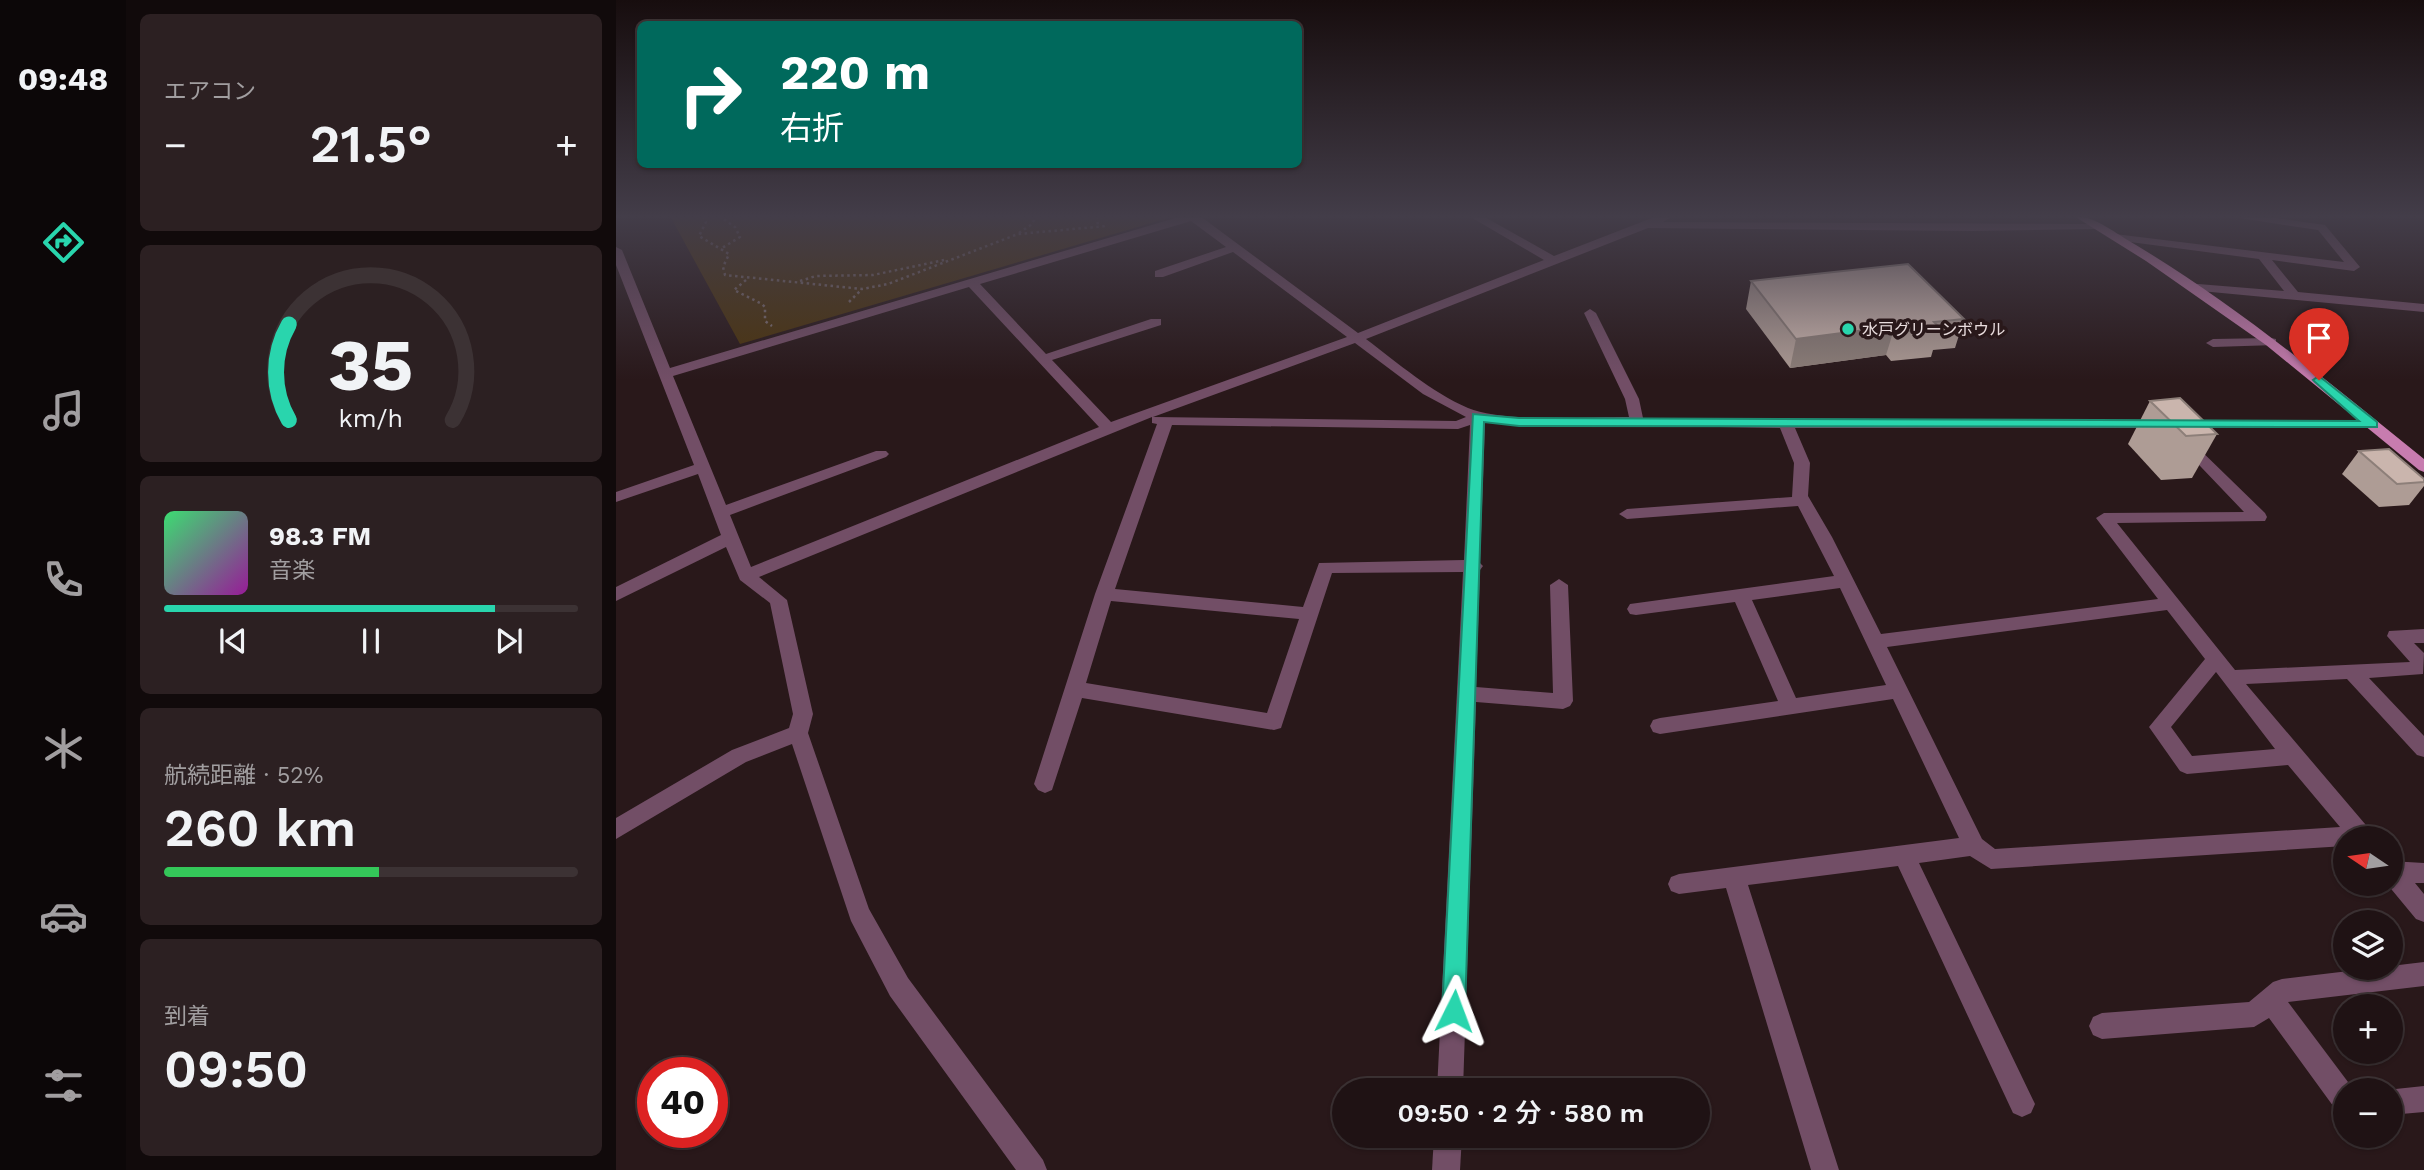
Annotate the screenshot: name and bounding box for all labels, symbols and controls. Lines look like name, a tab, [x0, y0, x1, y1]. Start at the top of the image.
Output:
text: 220 m	[780, 43, 930, 101]
icon: right	[665, 49, 756, 140]
text: 09:48	[18, 60, 108, 98]
text: エアコン	[164, 78, 256, 105]
text: 右折	[780, 109, 844, 147]
text: 21.5°	[310, 114, 432, 175]
text: −	[164, 123, 187, 167]
text: +	[555, 123, 578, 167]
icon: directions	[39, 218, 88, 267]
pin	[2289, 308, 2349, 380]
icon: arrive	[2300, 319, 2338, 357]
place label: 水戸グリーンボウル	[1862, 320, 2005, 339]
marker: 水戸グリーンボウル	[1840, 321, 1856, 337]
text: 35	[328, 322, 414, 408]
icon: music	[39, 386, 88, 435]
text: km/h	[339, 404, 403, 433]
text: 98.3 FM	[269, 521, 371, 551]
icon: phone	[39, 555, 88, 604]
text: 音楽	[269, 557, 315, 584]
icon: previous	[214, 622, 252, 660]
icon: pause	[352, 622, 390, 660]
icon: next	[490, 622, 528, 660]
icon: climate	[39, 724, 88, 773]
text: 航続距離 · 52%	[164, 762, 323, 789]
text: 260 km	[164, 798, 356, 859]
north arrow	[2333, 826, 2403, 896]
map controls	[2333, 826, 2403, 1148]
icon: car	[39, 892, 88, 941]
button: layers	[2333, 910, 2403, 980]
position arrow	[1417, 974, 1491, 1048]
button: +	[2333, 994, 2403, 1064]
text: 到着	[164, 1003, 210, 1030]
text: 09:50	[164, 1039, 308, 1100]
speed limit sign: 40	[637, 1057, 728, 1148]
icon: filters	[39, 1061, 88, 1110]
button: −	[2333, 1078, 2403, 1148]
text: 09:50 · 2 分 · 580 m	[1398, 1098, 1644, 1128]

